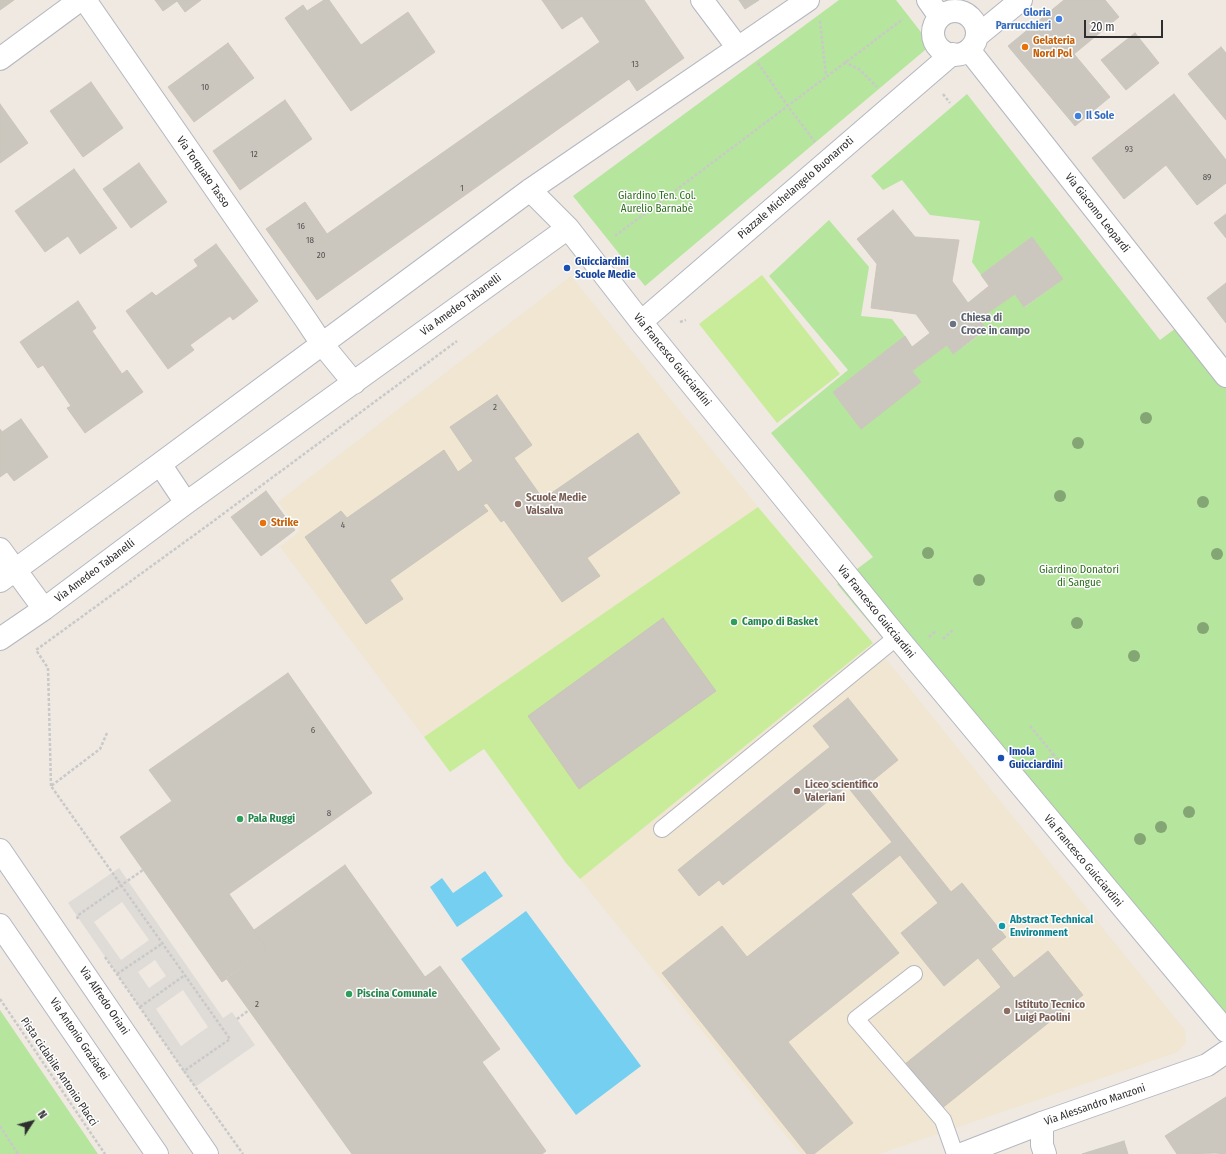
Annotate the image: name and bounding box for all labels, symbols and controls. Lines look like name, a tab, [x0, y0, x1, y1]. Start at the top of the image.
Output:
place label: Gloria Parrucchieri	[996, 6, 1051, 32]
scale bar	[1086, 12, 1165, 38]
marker: Gloria Parrucchieri	[1054, 14, 1064, 24]
text: 20 m	[1091, 20, 1115, 34]
place label: Gelateria Nord Pol	[1033, 34, 1075, 60]
marker: Gelateria Nord Pol	[1020, 42, 1030, 52]
house number: 13	[631, 59, 639, 69]
house number: 10	[201, 82, 209, 92]
place label: Il Sole	[1086, 109, 1114, 123]
marker: Il Sole	[1073, 111, 1083, 121]
street label: Via Torquato Tasso	[174, 134, 232, 210]
street label: Piazzale Michelangelo Buonarroti	[735, 134, 857, 242]
house number: 93	[1125, 144, 1133, 154]
house number: 12	[250, 149, 258, 159]
street label: Via Giacomo Leopardi	[1062, 171, 1132, 255]
house number: 89	[1203, 172, 1211, 182]
house number: 1	[460, 183, 464, 193]
park label: Giardino Ten. Col. Aurelio Barnabè	[618, 189, 696, 215]
house number: 16	[297, 221, 305, 231]
house number: 18	[306, 235, 314, 245]
house number: 20	[317, 250, 325, 260]
place label: Guicciardini Scuole Medie	[575, 255, 636, 281]
marker: Guicciardini Scuole Medie	[562, 263, 572, 273]
street label: Via Amedeo Tabanelli	[418, 271, 504, 339]
street label: Via Francesco Guicciardini	[630, 311, 714, 409]
place label: Chiesa di Croce in campo	[961, 311, 1030, 337]
marker: Chiesa di Croce in campo	[948, 319, 958, 329]
house number: 2	[493, 402, 497, 412]
place label: Scuole Medie Valsalva	[526, 491, 587, 517]
marker: Scuole Medie Valsalva	[513, 499, 523, 509]
place label: Strike	[271, 516, 298, 530]
marker: Strike	[258, 518, 268, 528]
house number: 4	[341, 520, 345, 530]
street label: Via Amedeo Tabanelli	[52, 537, 138, 605]
street label: Via Francesco Guicciardini	[834, 563, 918, 661]
park label: Giardino Donatori di Sangue	[1039, 563, 1119, 589]
place label: Campo di Basket	[742, 615, 818, 629]
marker: Campo di Basket	[729, 617, 739, 627]
house number: 6	[311, 725, 315, 735]
place label: Imola Guicciardini	[1009, 745, 1063, 771]
marker: Imola Guicciardini	[996, 753, 1006, 763]
place label: Liceo scientifico Valeriani	[805, 778, 878, 804]
marker: Liceo scientifico Valeriani	[792, 786, 802, 796]
house number: 8	[327, 808, 331, 818]
place label: Pala Ruggi	[248, 812, 295, 826]
street label: Via Francesco Guicciardini	[1041, 812, 1125, 910]
marker: Pala Ruggi	[235, 814, 245, 824]
place label: Abstract Technical Environment	[1010, 913, 1093, 939]
marker: Abstract Technical Environment	[997, 921, 1007, 931]
street label: Via Alfredo Oriani	[76, 965, 132, 1037]
place label: Piscina Comunale	[357, 987, 437, 1001]
marker: Piscina Comunale	[344, 989, 354, 999]
street label: Via Antonio Graziadei	[47, 996, 111, 1082]
place label: Istituto Tecnico Luigi Paolini	[1015, 998, 1085, 1024]
house number: 2	[255, 999, 259, 1009]
marker: Istituto Tecnico Luigi Paolini	[1002, 1006, 1012, 1016]
street label: Pista ciclabile Antonio Placci	[18, 1015, 100, 1129]
street label: Via Alessandro Manzoni	[1043, 1081, 1147, 1129]
north arrow	[12, 1102, 52, 1142]
text: N	[35, 1108, 49, 1121]

